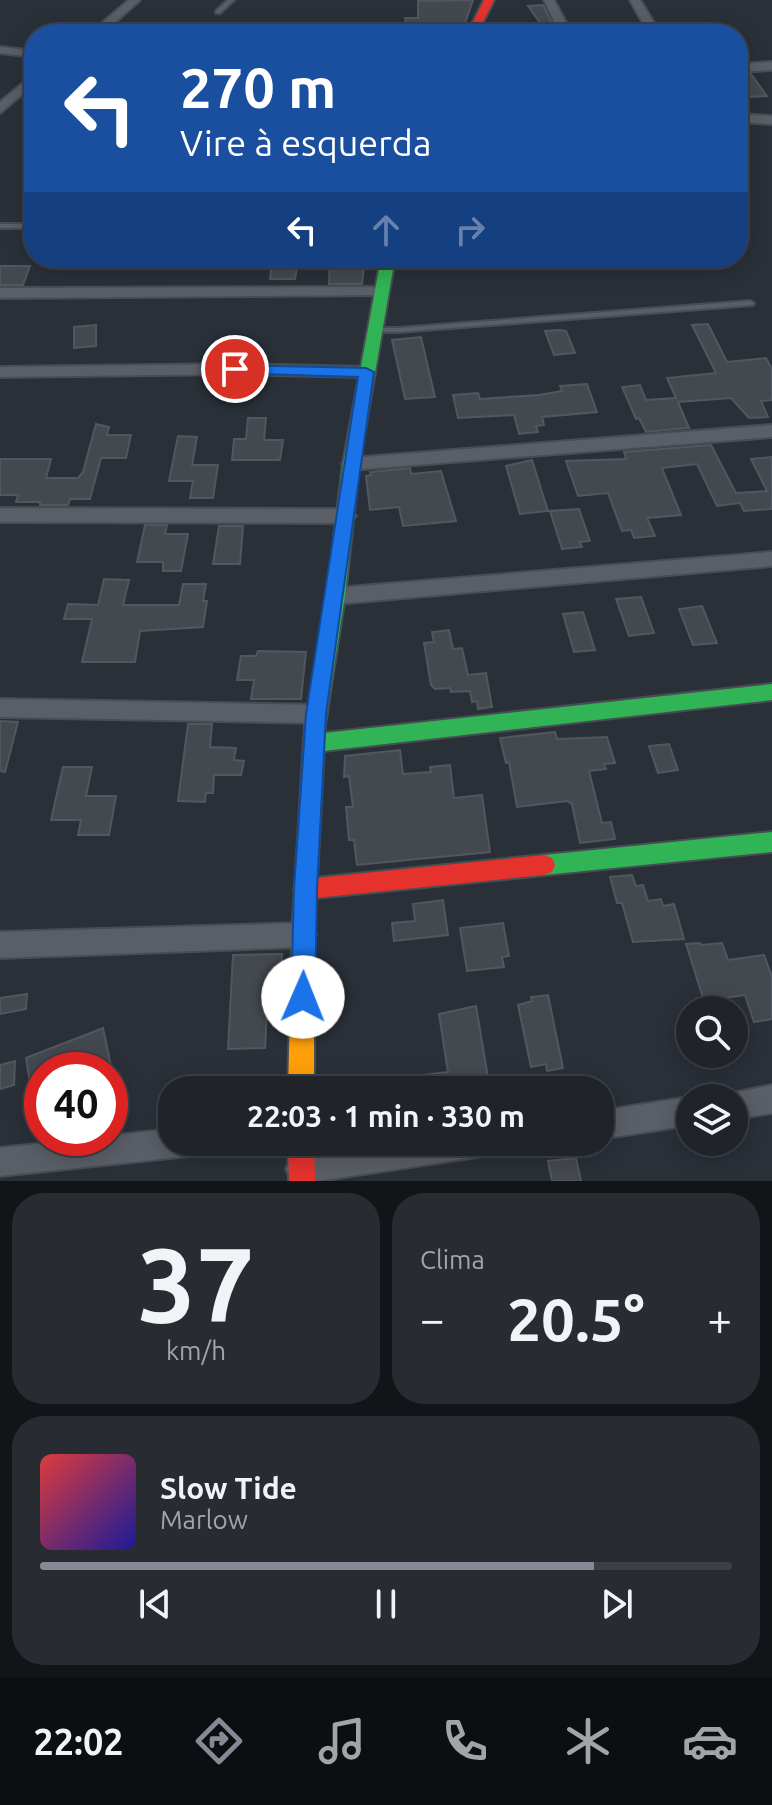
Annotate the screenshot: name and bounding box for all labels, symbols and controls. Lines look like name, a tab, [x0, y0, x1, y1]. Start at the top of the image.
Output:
icon: left	[48, 56, 152, 160]
text: 270 m	[180, 56, 336, 119]
text: Vire à esquerda	[180, 122, 431, 163]
icon: left	[280, 208, 324, 252]
icon: ahead	[364, 208, 408, 252]
icon: right	[448, 208, 492, 252]
pin	[201, 335, 269, 403]
icon: arrive	[213, 347, 257, 391]
position arrow	[261, 955, 345, 1039]
map controls	[676, 996, 748, 1156]
button: search	[676, 996, 748, 1068]
speed limit sign: 40	[24, 1052, 128, 1156]
button: layers	[676, 1084, 748, 1156]
text: 22:03 · 1 min · 330 m	[247, 1099, 525, 1133]
text: 37	[137, 1225, 255, 1342]
text: Clima	[420, 1245, 485, 1274]
text: 20.5°	[507, 1285, 645, 1352]
text: −	[420, 1294, 445, 1343]
text: +	[707, 1294, 732, 1343]
text: km/h	[166, 1336, 226, 1365]
text: Slow Tide	[160, 1471, 297, 1505]
text: Marlow	[160, 1505, 248, 1534]
icon: previous	[133, 1582, 177, 1626]
icon: pause	[364, 1582, 408, 1626]
icon: next	[595, 1582, 639, 1626]
icon: directions	[191, 1713, 247, 1769]
icon: music	[314, 1713, 370, 1769]
icon: phone	[437, 1713, 493, 1769]
icon: climate	[560, 1713, 616, 1769]
icon: car	[682, 1713, 738, 1769]
text: 22:02	[33, 1721, 124, 1762]

